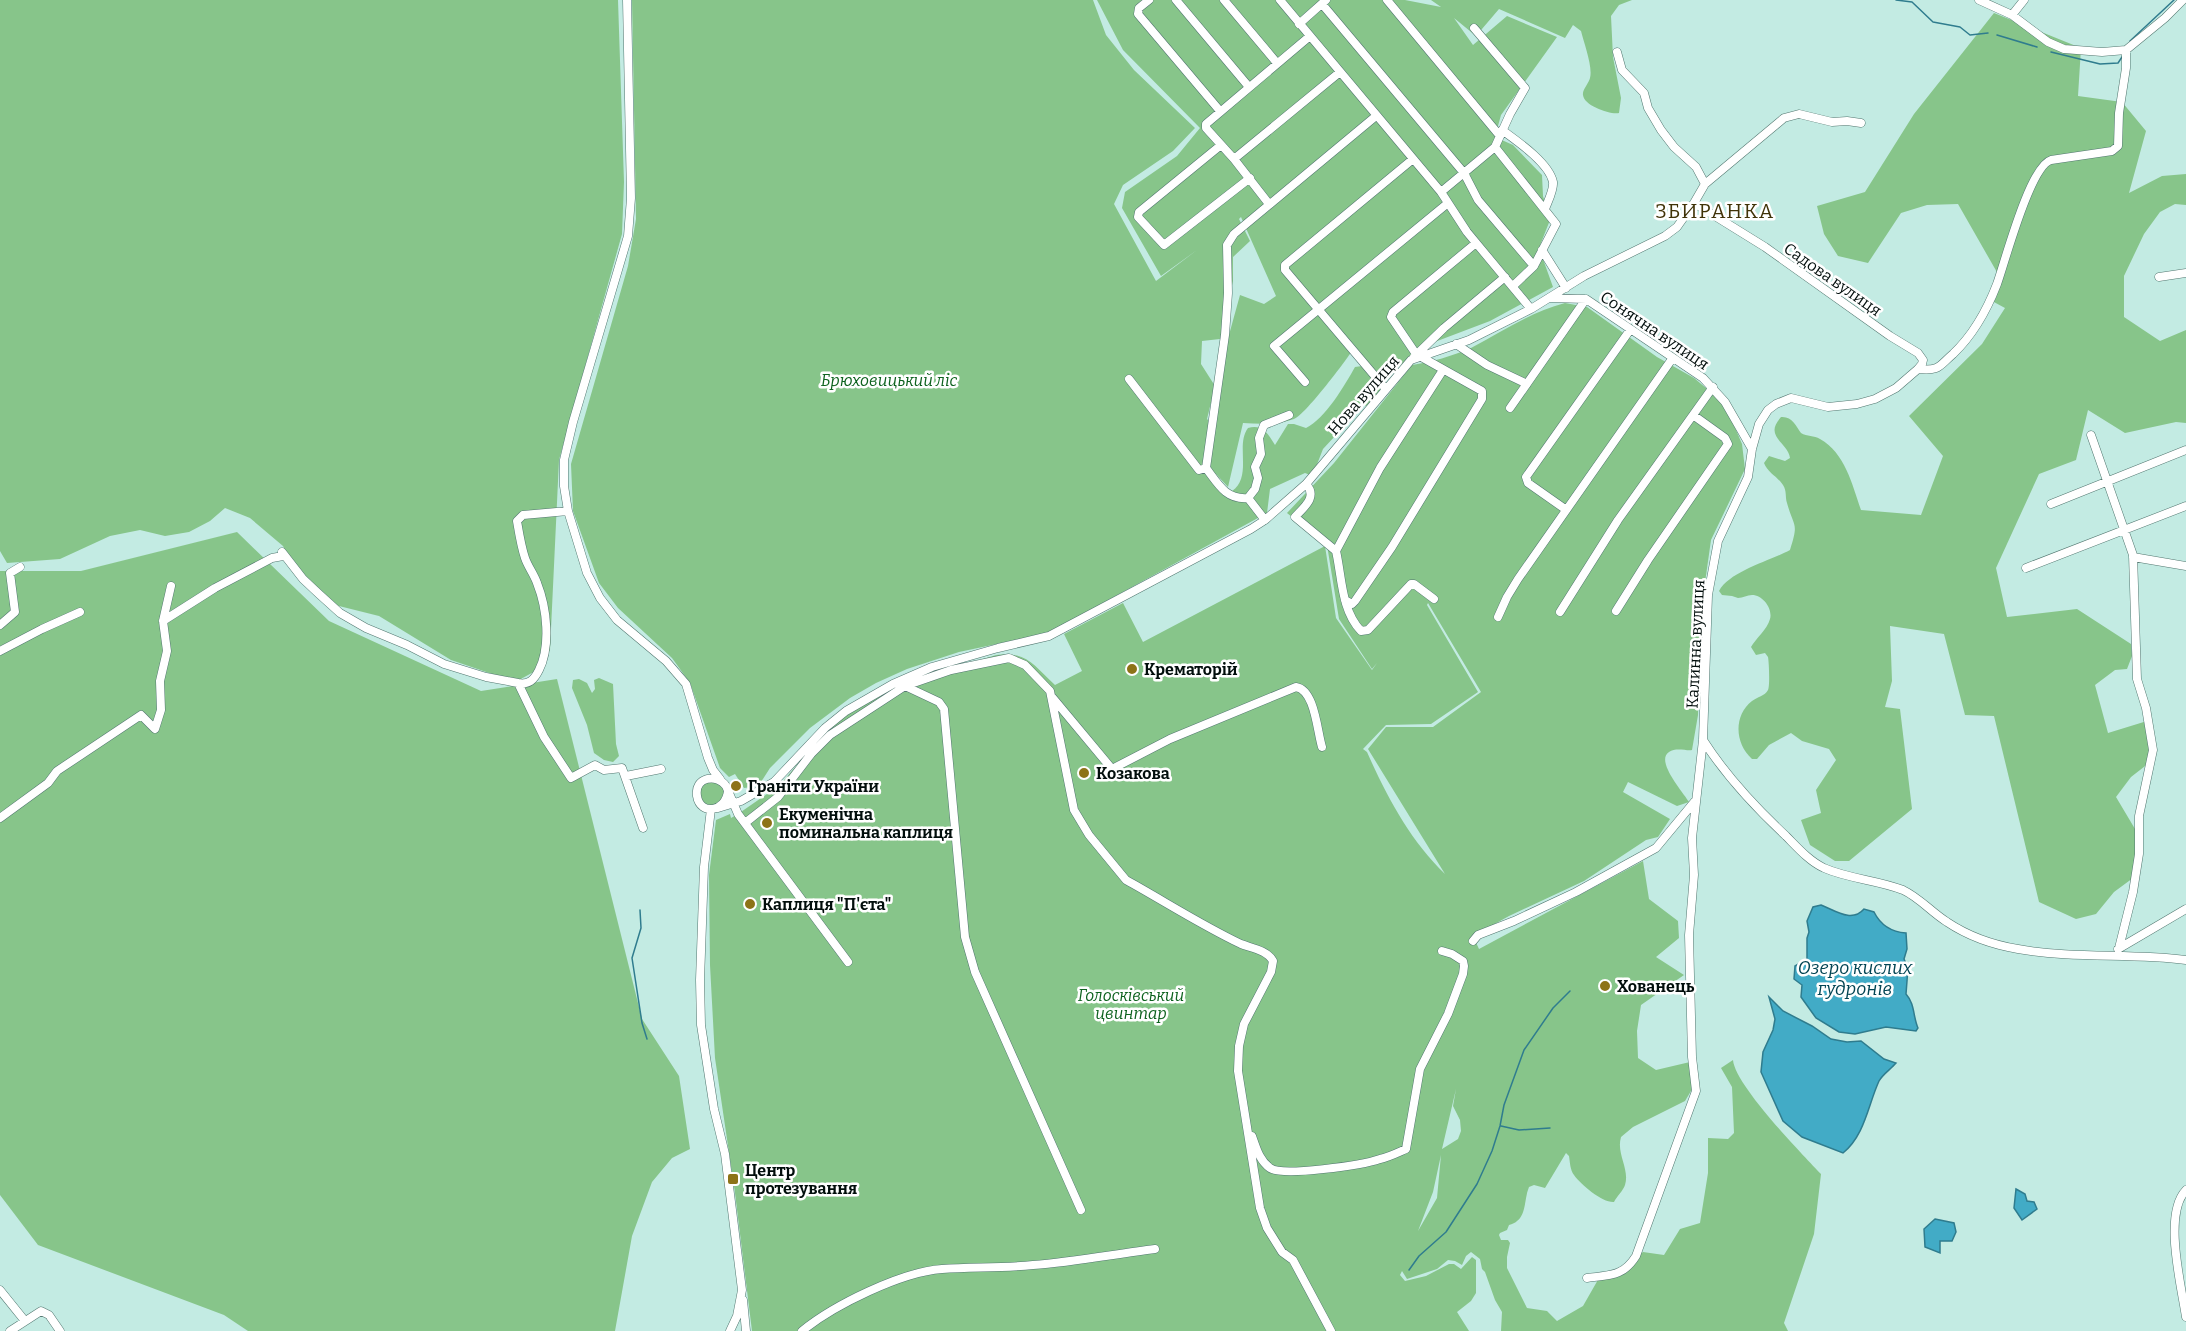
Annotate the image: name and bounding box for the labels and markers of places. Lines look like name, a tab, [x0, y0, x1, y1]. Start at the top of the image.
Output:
place label: Крематорій	[1144, 660, 1238, 679]
marker: Крематорій	[1125, 662, 1139, 676]
place label: Козакова	[1096, 764, 1170, 783]
marker: Козакова	[1077, 766, 1091, 780]
place label: Граніти України	[748, 777, 879, 796]
marker: Граніти України	[729, 779, 743, 793]
place label: Екуменічна поминальна каплиця	[779, 805, 953, 842]
marker: Екуменічна поминальна каплиця	[760, 816, 774, 830]
place label: Каплиця "П'єта"	[762, 895, 892, 914]
marker: Каплиця "П'єта"	[743, 897, 757, 911]
place label: Хованець	[1617, 977, 1695, 996]
marker: Хованець	[1598, 979, 1612, 993]
place label: Центр протезування	[745, 1161, 857, 1198]
marker: Центр протезування	[726, 1172, 740, 1186]

